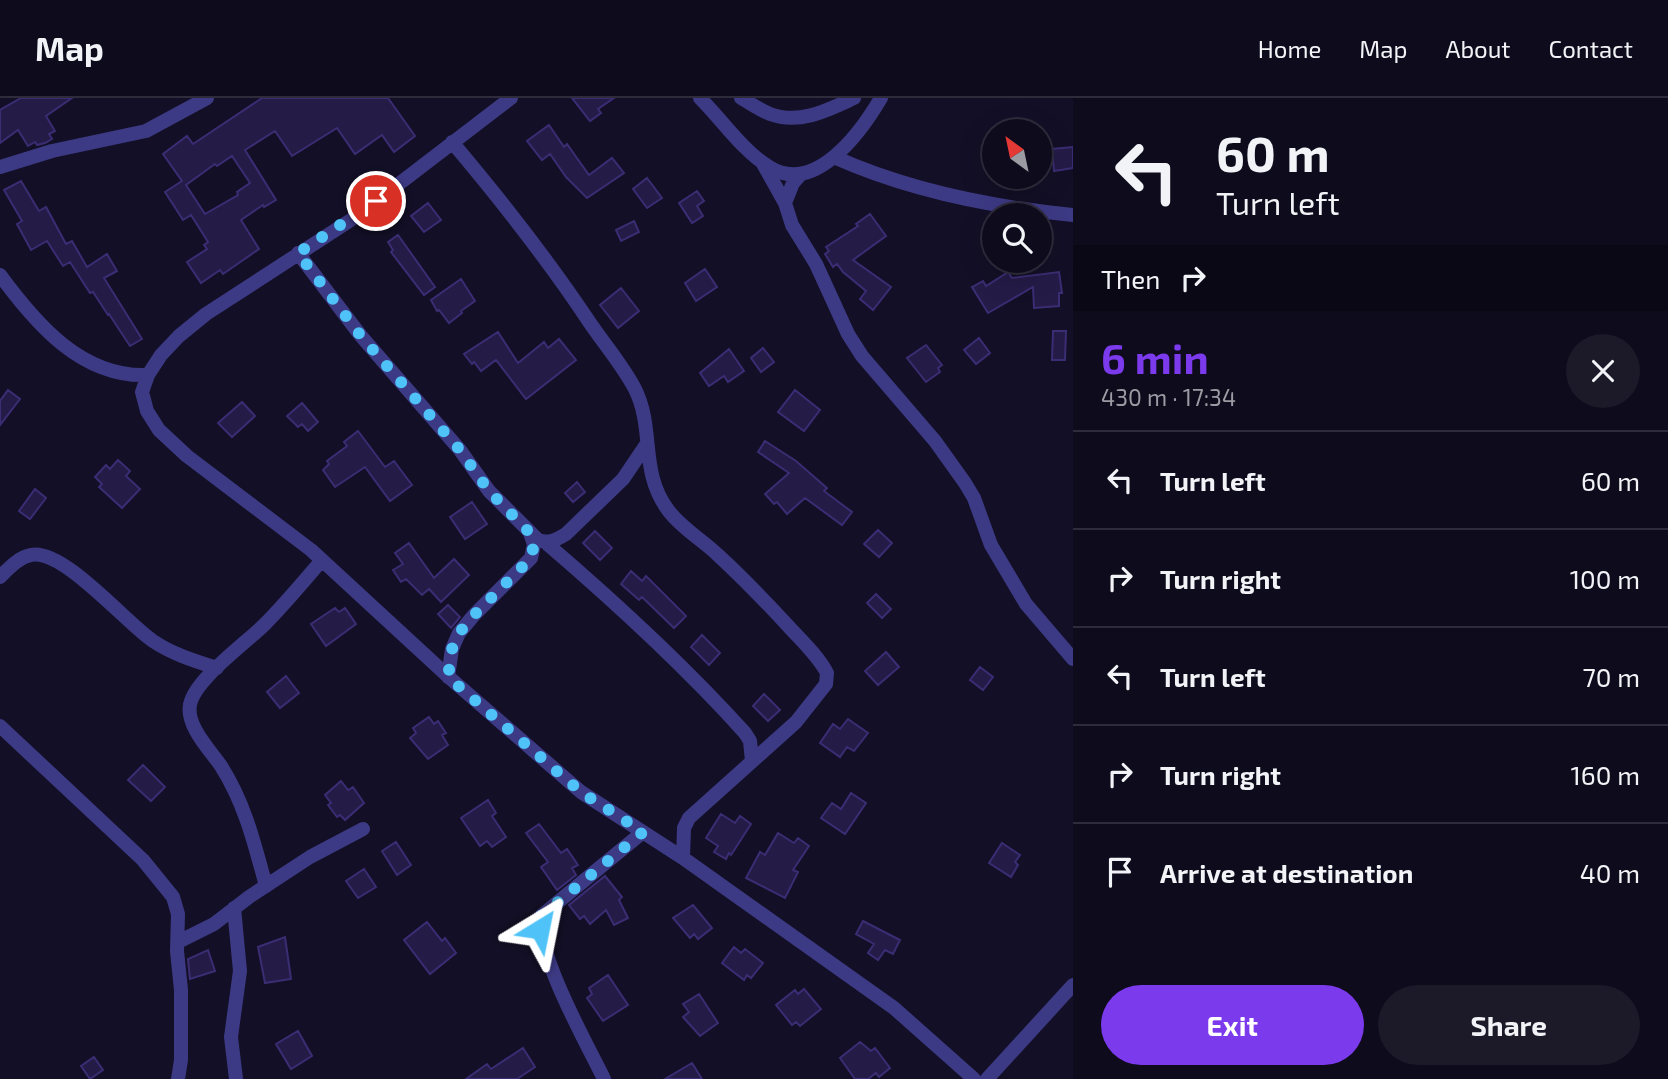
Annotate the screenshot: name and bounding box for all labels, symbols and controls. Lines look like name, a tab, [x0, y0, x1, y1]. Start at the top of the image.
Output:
text: Map	[35, 28, 104, 68]
text: Home	[1258, 34, 1321, 63]
text: Map	[1359, 34, 1407, 63]
text: About	[1445, 34, 1511, 63]
text: Contact	[1549, 34, 1633, 63]
north arrow	[982, 119, 1052, 189]
map controls	[982, 119, 1052, 273]
text: 60 m	[1216, 123, 1330, 182]
icon: left	[1101, 126, 1192, 217]
pin	[346, 171, 406, 231]
icon: arrive	[357, 182, 395, 220]
text: Turn left	[1216, 183, 1340, 221]
button: search	[982, 203, 1052, 273]
icon: right	[1174, 259, 1212, 297]
text: Then	[1101, 263, 1160, 294]
text: 6 min	[1101, 332, 1209, 382]
button: close	[1566, 334, 1640, 408]
text: 430 m · 17:34	[1101, 383, 1236, 411]
icon: left	[1101, 461, 1139, 499]
text: Turn left	[1160, 465, 1266, 496]
text: 60 m	[1581, 465, 1640, 496]
icon: right	[1101, 559, 1139, 597]
text: Turn right	[1160, 563, 1281, 594]
text: 100 m	[1570, 563, 1640, 594]
icon: left	[1101, 657, 1139, 695]
text: Turn left	[1160, 661, 1266, 692]
text: 70 m	[1582, 661, 1640, 692]
icon: right	[1101, 755, 1139, 793]
text: Turn right	[1160, 759, 1281, 790]
text: 160 m	[1571, 759, 1640, 790]
icon: arrive	[1101, 853, 1139, 891]
text: Arrive at destination	[1160, 857, 1413, 888]
text: 40 m	[1580, 857, 1640, 888]
position arrow	[503, 892, 577, 966]
button: Exit	[1101, 985, 1364, 1065]
button: Share	[1378, 985, 1640, 1065]

